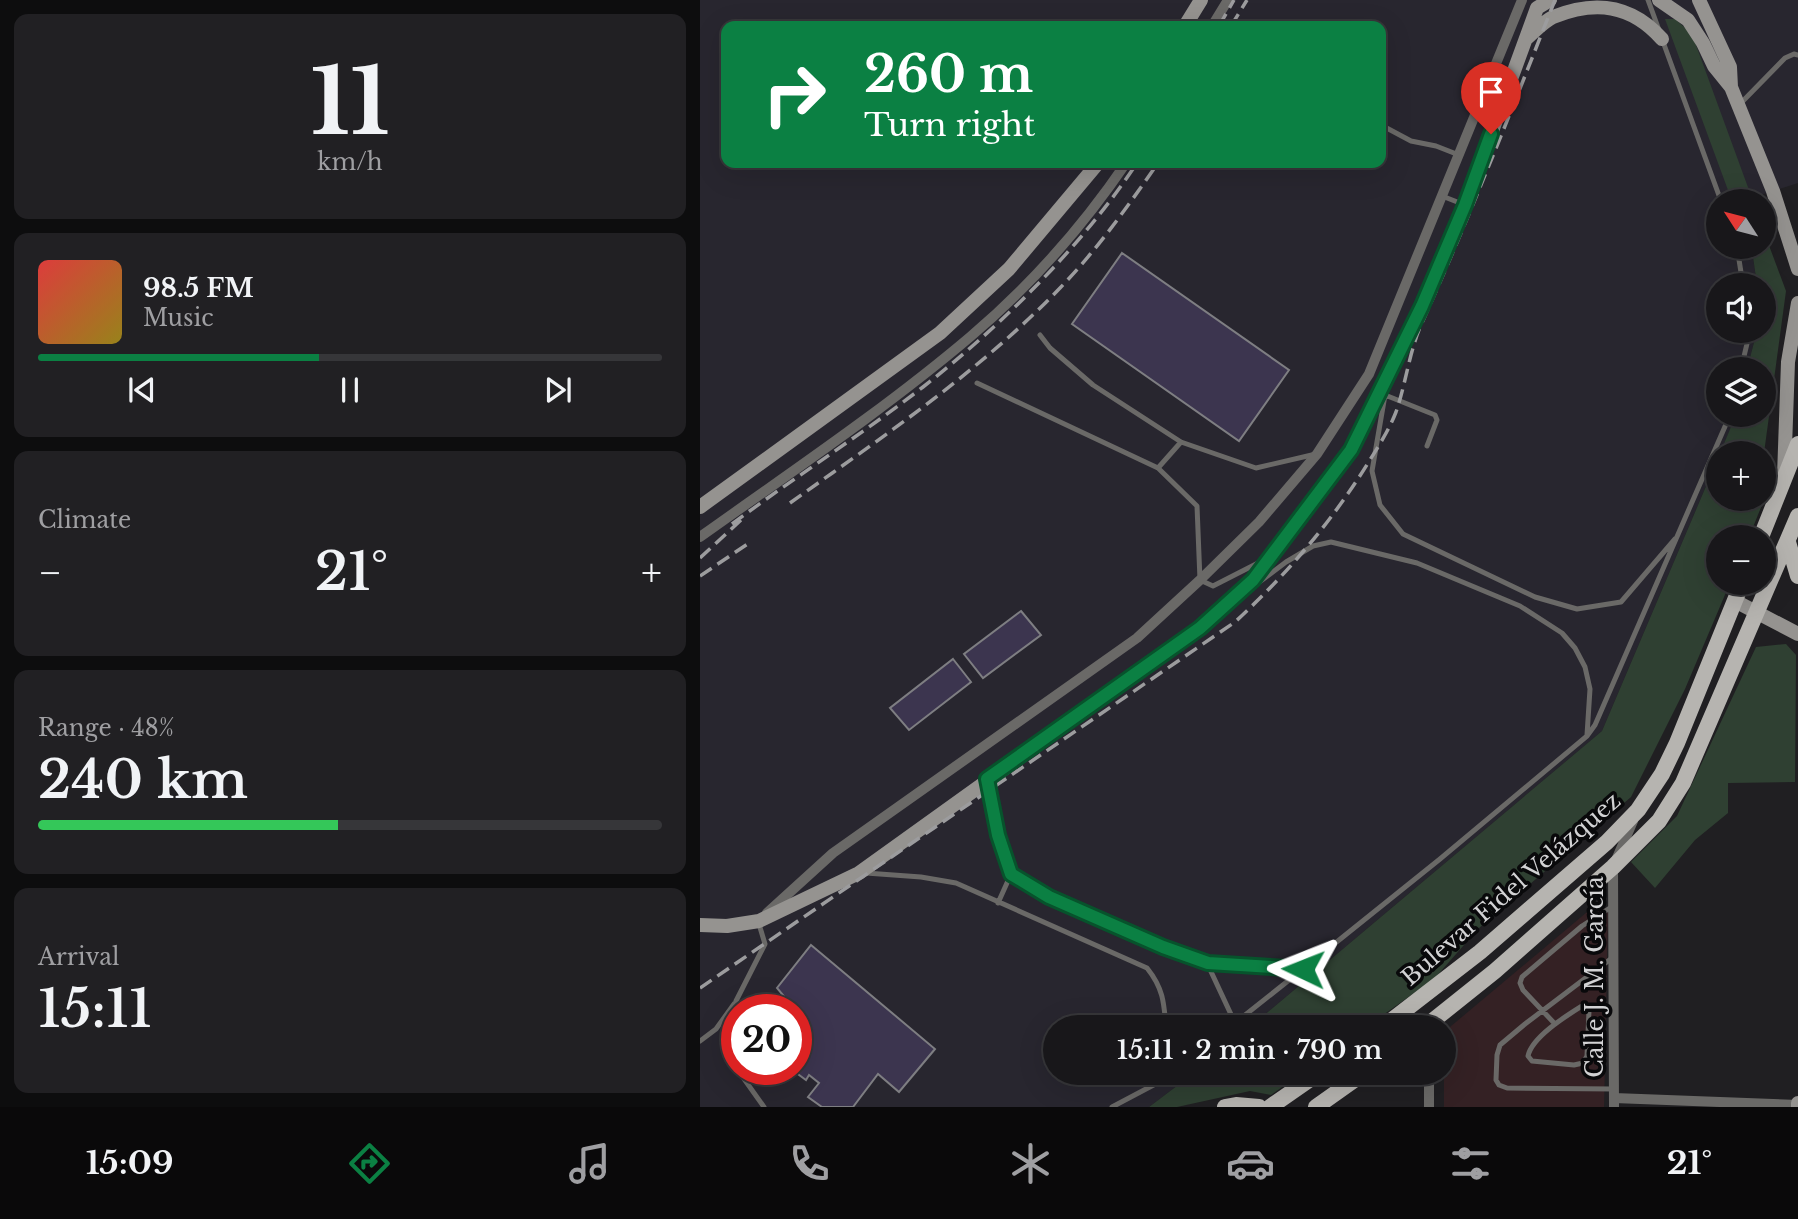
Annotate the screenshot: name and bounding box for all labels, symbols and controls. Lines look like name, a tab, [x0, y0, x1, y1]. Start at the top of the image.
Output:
text: 260 m	[864, 44, 1033, 105]
text: 11	[310, 46, 390, 159]
icon: right	[749, 49, 840, 140]
pin	[1461, 62, 1521, 134]
icon: arrive	[1472, 73, 1510, 111]
text: Turn right	[864, 105, 1035, 145]
text: km/h	[317, 148, 383, 176]
north arrow	[1706, 189, 1776, 259]
map controls	[1706, 189, 1776, 595]
text: 98.5 FM	[143, 272, 254, 304]
button: sound	[1706, 273, 1776, 343]
text: Music	[143, 304, 214, 332]
button: layers	[1706, 357, 1776, 427]
icon: previous	[123, 371, 161, 409]
icon: pause	[331, 371, 369, 409]
icon: next	[539, 371, 577, 409]
button: +	[1706, 441, 1776, 511]
text: Climate	[38, 506, 131, 534]
button: −	[1706, 525, 1776, 595]
text: 21°	[315, 540, 388, 604]
text: −	[38, 549, 62, 596]
text: +	[641, 549, 662, 596]
text: Range · 48%	[38, 714, 174, 742]
text: 240 km	[38, 748, 248, 812]
street label: Bulevar Fidel Velázquez	[1396, 786, 1626, 992]
street label: Calle J. M. García	[1581, 876, 1609, 1078]
position arrow	[1266, 932, 1340, 1006]
text: Arrival	[38, 943, 119, 971]
text: 15:11	[38, 977, 152, 1041]
speed limit sign: 20	[721, 994, 812, 1085]
text: 15:11 · 2 min · 790 m	[1117, 1034, 1382, 1066]
icon: directions	[345, 1139, 394, 1188]
icon: music	[565, 1139, 614, 1188]
icon: phone	[785, 1139, 834, 1188]
icon: climate	[1006, 1139, 1055, 1188]
icon: car	[1226, 1139, 1275, 1188]
icon: filters	[1446, 1139, 1495, 1188]
text: 15:09	[86, 1143, 173, 1183]
text: 21°	[1667, 1143, 1712, 1183]

